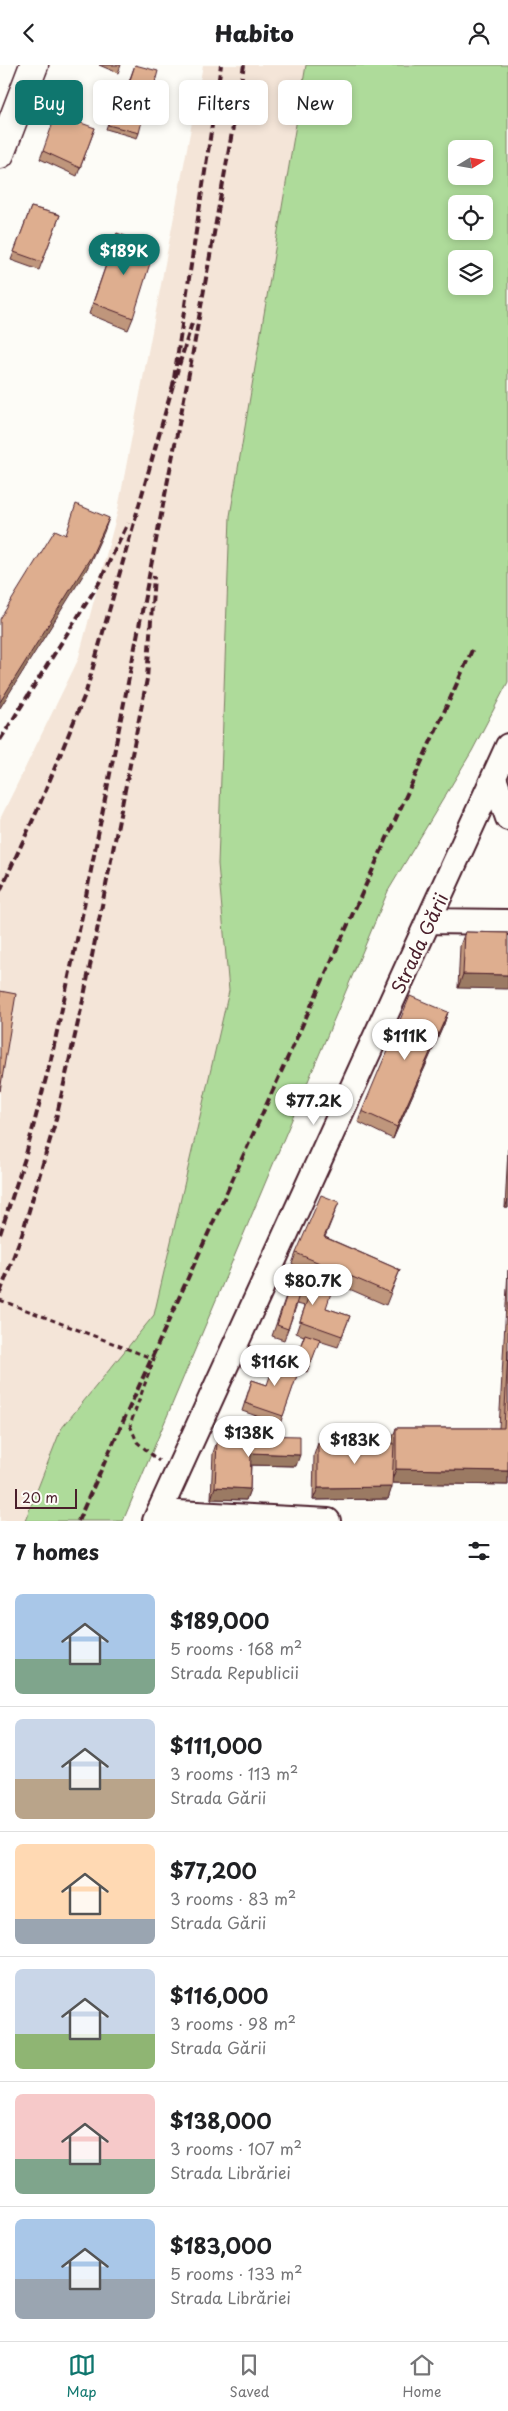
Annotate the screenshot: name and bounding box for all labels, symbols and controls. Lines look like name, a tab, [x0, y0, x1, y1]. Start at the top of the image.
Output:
text: Habito	[214, 16, 294, 49]
icon: back	[15, 19, 43, 47]
icon: person	[465, 19, 493, 47]
chip: Buy	[15, 80, 83, 125]
chip: Rent	[93, 80, 169, 125]
chip: Filters	[179, 80, 268, 125]
chip: New	[278, 80, 352, 125]
north arrow	[448, 140, 492, 185]
map controls	[448, 140, 493, 295]
button: locate	[448, 195, 493, 240]
pin: $189K	[89, 233, 159, 276]
text: $189K	[100, 238, 148, 262]
button: layers	[448, 250, 493, 295]
street label: Strada Gării	[384, 888, 454, 998]
pin: $111K	[370, 1019, 440, 1061]
text: $111K	[383, 1023, 427, 1047]
pin: $77.2K	[273, 1083, 355, 1126]
text: $77.2K	[286, 1088, 342, 1112]
pin: $80.7K	[272, 1263, 354, 1306]
text: $80.7K	[284, 1268, 342, 1292]
pin: $116K	[240, 1345, 310, 1387]
text: $116K	[251, 1349, 299, 1373]
pin: $138K	[214, 1415, 284, 1458]
text: $138K	[224, 1420, 274, 1444]
pin: $183K	[320, 1423, 390, 1465]
text: $183K	[330, 1427, 380, 1451]
scale bar	[15, 1486, 78, 1509]
text: 20 m	[22, 1487, 58, 1508]
text: 7 homes	[15, 1535, 99, 1567]
icon: filters	[465, 1537, 493, 1565]
text: $189,000	[170, 1604, 269, 1636]
icon: home	[55, 1614, 115, 1674]
text: 5 rooms · 168 m²	[170, 1636, 302, 1660]
text: Strada Republicii	[170, 1660, 299, 1684]
text: $111,000	[170, 1729, 262, 1761]
icon: home	[55, 1739, 115, 1799]
text: 3 rooms · 113 m²	[170, 1761, 298, 1785]
text: Strada Gării	[170, 1785, 266, 1809]
text: $77,200	[170, 1854, 257, 1886]
icon: home	[55, 1864, 115, 1924]
text: 3 rooms · 83 m²	[170, 1886, 296, 1910]
text: Strada Gării	[170, 1910, 266, 1934]
text: $116,000	[170, 1979, 268, 2011]
icon: home	[55, 1989, 115, 2049]
text: 3 rooms · 98 m²	[170, 2011, 296, 2035]
text: Strada Gării	[170, 2035, 266, 2059]
text: $138,000	[170, 2104, 271, 2136]
icon: home	[55, 2114, 115, 2174]
text: 3 rooms · 107 m²	[170, 2136, 302, 2160]
text: Strada Librăriei	[170, 2160, 291, 2184]
text: $183,000	[170, 2229, 272, 2261]
icon: home	[55, 2239, 115, 2299]
text: 5 rooms · 133 m²	[170, 2261, 303, 2285]
text: Strada Librăriei	[170, 2285, 291, 2309]
tab: Map	[67, 2351, 96, 2402]
tab: Saved	[230, 2351, 269, 2402]
tab: Home	[402, 2351, 441, 2402]

